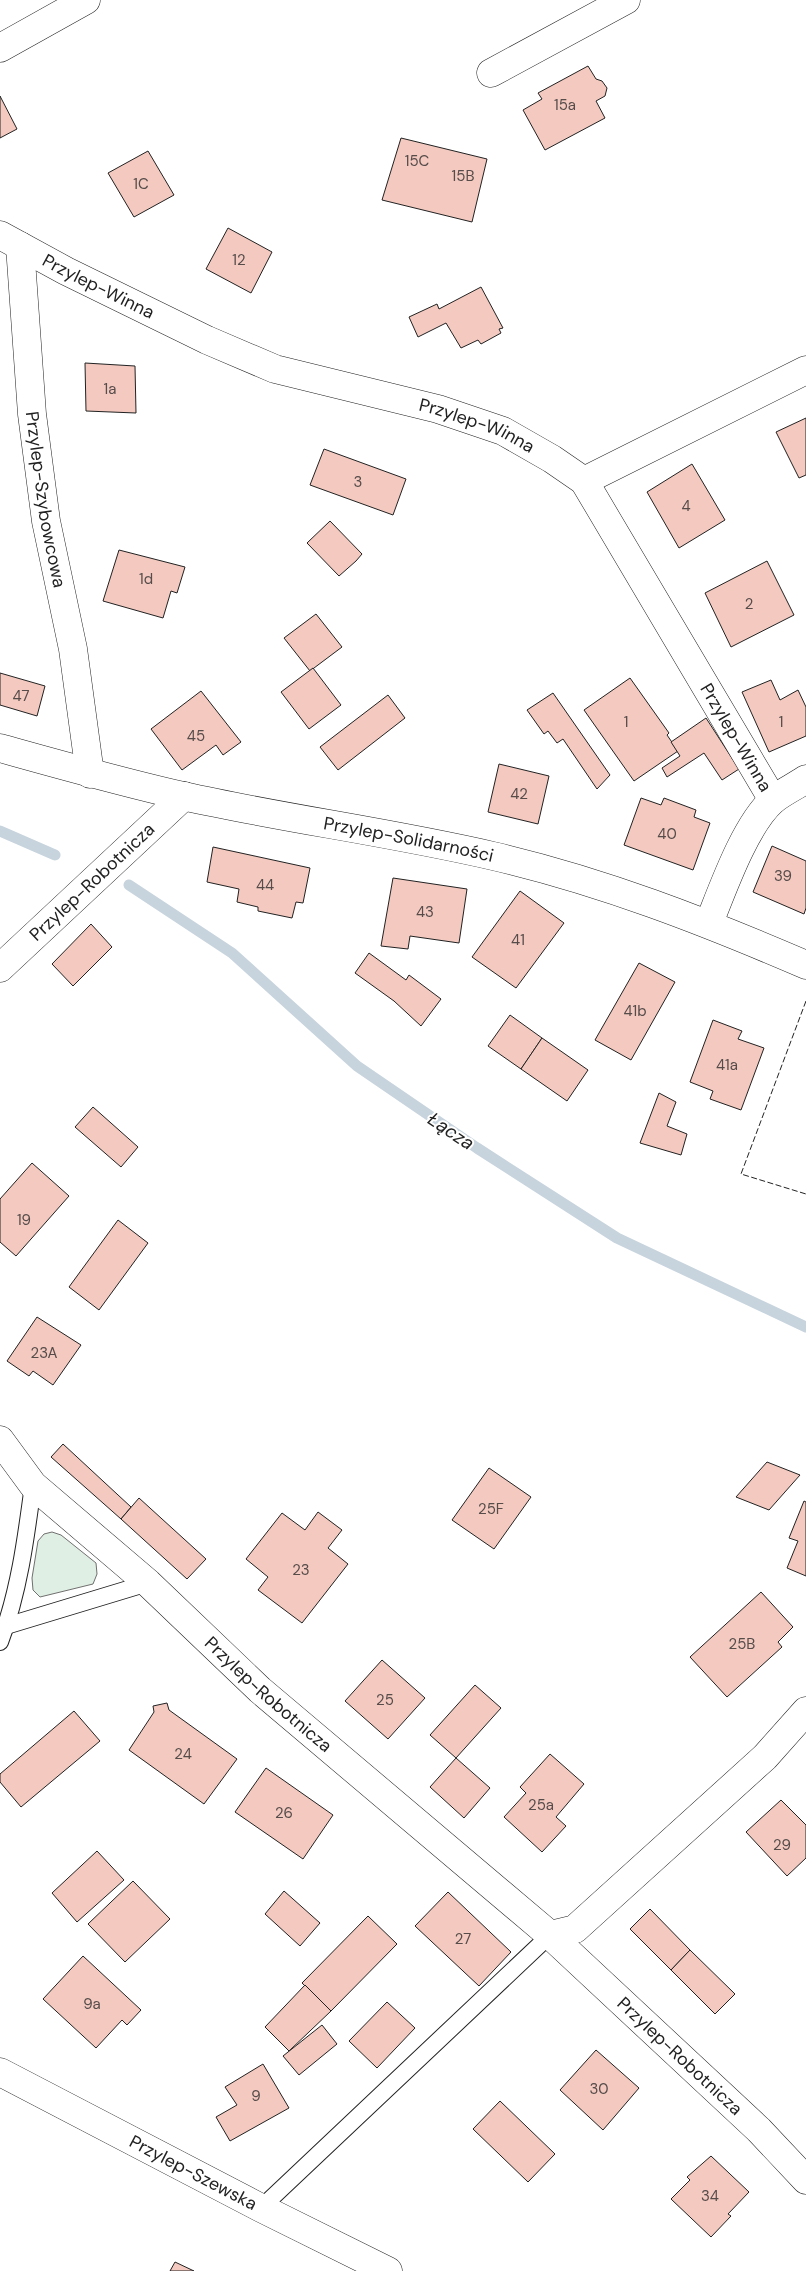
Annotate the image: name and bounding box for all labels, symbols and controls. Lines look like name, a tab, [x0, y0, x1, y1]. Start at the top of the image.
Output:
house number: 15a	[554, 95, 576, 115]
house number: 15C	[405, 151, 430, 171]
house number: 15B	[452, 166, 474, 186]
house number: 1C	[133, 174, 149, 194]
street label: Przylep-Winna	[38, 248, 158, 324]
house number: 12	[232, 250, 246, 270]
house number: 1a	[104, 379, 116, 399]
street label: Przylep-Winna	[417, 393, 539, 459]
street label: Przylep-Szybowcowa	[20, 410, 72, 590]
house number: 3	[354, 472, 362, 492]
house number: 4	[681, 496, 691, 516]
house number: 1d	[139, 569, 153, 589]
house number: 2	[745, 594, 753, 614]
street label: Przylep-Winna	[695, 679, 777, 796]
house number: 47	[12, 686, 30, 706]
house number: 1	[624, 712, 628, 732]
house number: 1	[779, 712, 783, 732]
house number: 45	[187, 726, 205, 746]
house number: 42	[510, 784, 528, 804]
street label: Przylep-Solidarności	[322, 811, 496, 868]
street label: Przylep-Robotnicza	[24, 817, 160, 946]
house number: 40	[657, 824, 677, 844]
house number: 39	[774, 866, 792, 886]
house number: 44	[256, 875, 274, 895]
house number: 43	[416, 902, 434, 922]
house number: 41	[511, 930, 525, 950]
house number: 41b	[623, 1001, 647, 1021]
house number: 41a	[716, 1055, 738, 1075]
water label: Łącza	[423, 1106, 479, 1156]
house number: 19	[17, 1210, 31, 1230]
house number: 23A	[31, 1343, 57, 1363]
house number: 25F	[478, 1499, 504, 1519]
house number: 23	[292, 1560, 310, 1580]
street label: Przylep-Robotnicza	[199, 1631, 337, 1758]
house number: 25B	[729, 1634, 755, 1654]
house number: 25	[376, 1690, 394, 1710]
house number: 24	[174, 1744, 192, 1764]
house number: 25a	[528, 1795, 554, 1815]
house number: 26	[275, 1803, 293, 1823]
house number: 29	[773, 1835, 791, 1855]
house number: 27	[455, 1929, 471, 1949]
street label: Przylep-Robotnicza	[612, 1992, 748, 2121]
house number: 9a	[83, 1994, 101, 2014]
house number: 30	[589, 2079, 609, 2099]
house number: 9	[251, 2086, 261, 2106]
street label: Przylep-Szewska	[125, 2130, 261, 2216]
house number: 34	[701, 2186, 719, 2206]

